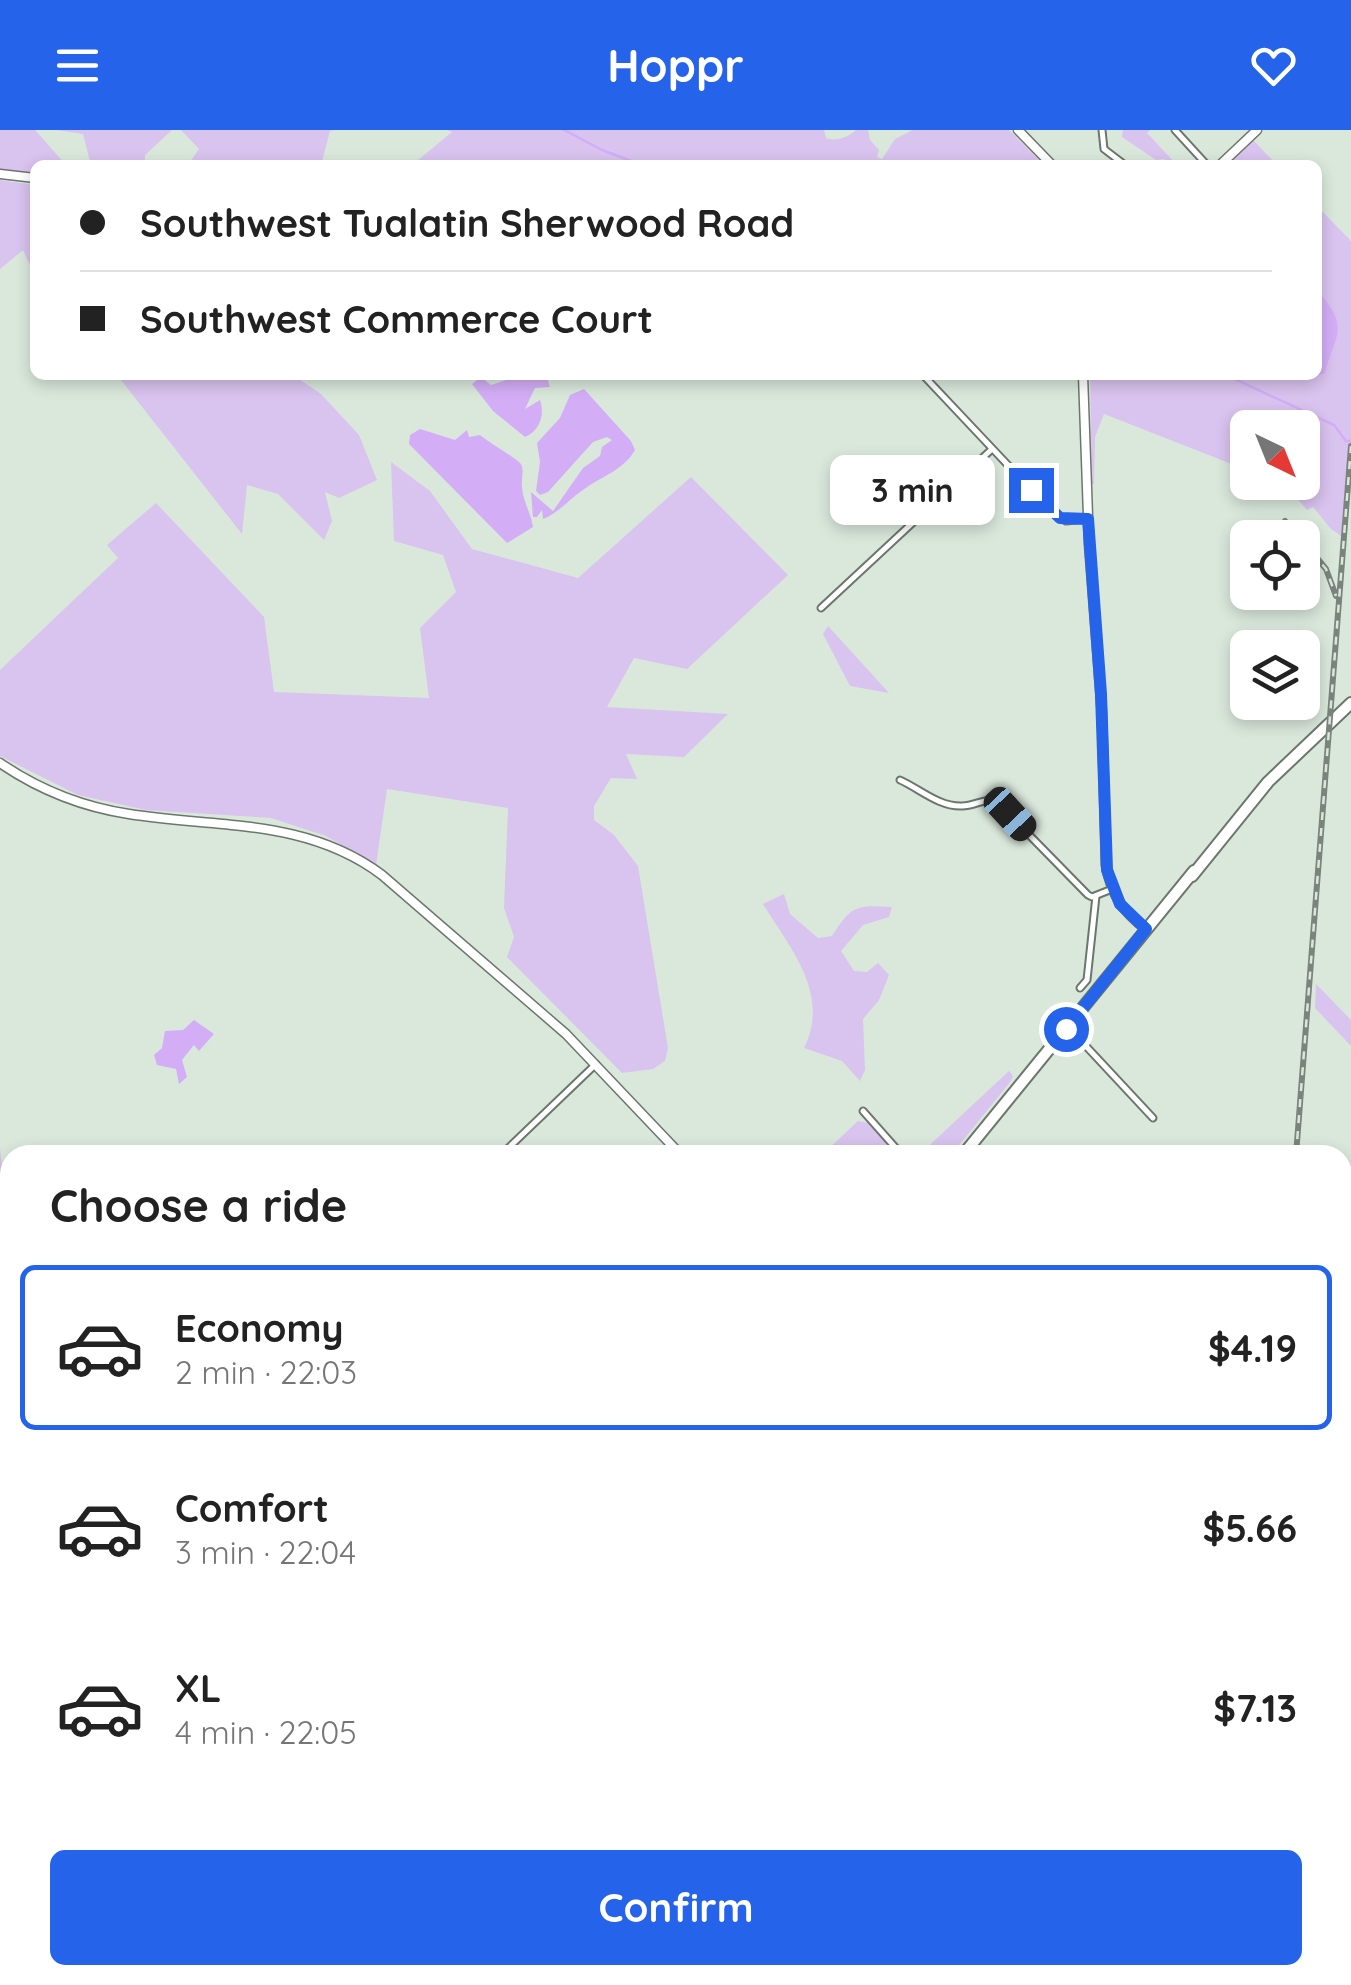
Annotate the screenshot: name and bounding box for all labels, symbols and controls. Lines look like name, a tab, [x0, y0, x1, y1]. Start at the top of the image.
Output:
text: Hoppr	[607, 37, 744, 93]
icon: menu	[50, 38, 105, 93]
icon: heart	[1246, 38, 1301, 93]
text: Southwest Tualatin Sherwood Road	[140, 199, 794, 247]
text: Southwest Commerce Court	[140, 295, 653, 343]
north arrow	[1230, 410, 1320, 500]
map controls	[1230, 410, 1320, 720]
callout: 3 min	[831, 455, 996, 525]
route end	[1009, 468, 1054, 513]
text: 3 min	[871, 470, 954, 510]
button: locate	[1230, 520, 1320, 610]
button: layers	[1230, 630, 1320, 720]
car	[979, 782, 1041, 846]
route start	[1044, 1007, 1089, 1052]
text: Choose a ride	[50, 1177, 347, 1233]
icon: car	[55, 1303, 145, 1393]
text: Economy	[175, 1304, 344, 1352]
text: $4.19	[1208, 1324, 1297, 1372]
text: 2 min · 22:03	[175, 1352, 357, 1392]
icon: car	[55, 1483, 145, 1573]
text: Comfort	[175, 1484, 329, 1532]
text: $5.66	[1202, 1504, 1297, 1552]
text: 3 min · 22:04	[175, 1532, 356, 1572]
icon: car	[55, 1663, 145, 1753]
text: XL	[175, 1664, 221, 1712]
text: $7.13	[1213, 1684, 1297, 1732]
text: 4 min · 22:05	[175, 1712, 357, 1752]
button: Confirm	[50, 1850, 1302, 1965]

